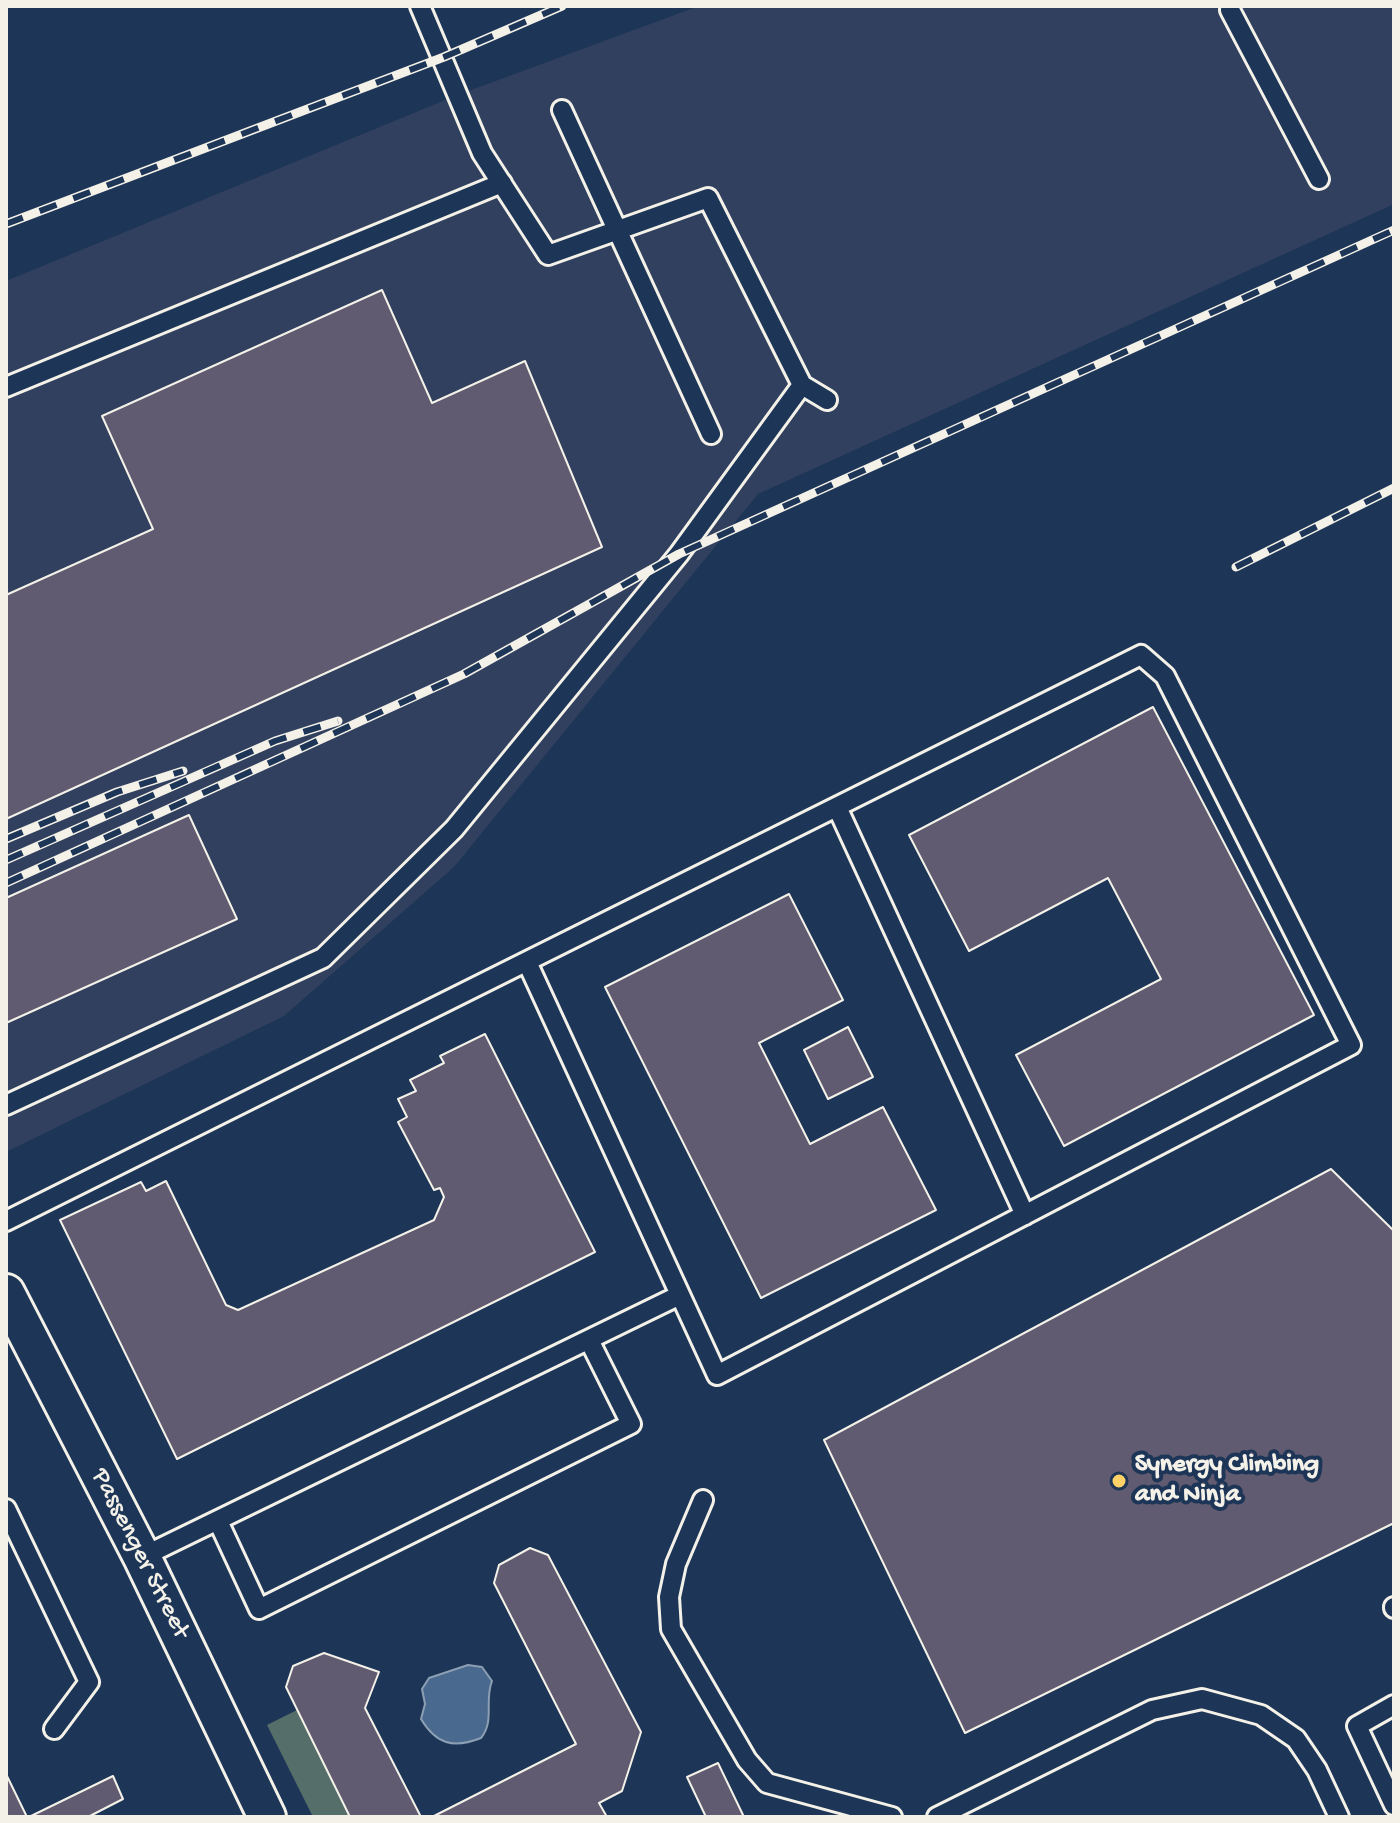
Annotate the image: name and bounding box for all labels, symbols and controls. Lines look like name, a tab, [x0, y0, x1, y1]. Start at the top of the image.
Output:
place label: Synergy Climbing and Ninja	[1135, 1450, 1319, 1512]
street label: Passenger Street	[83, 1464, 195, 1644]
marker: Synergy Climbing and Ninja	[1110, 1472, 1128, 1490]

